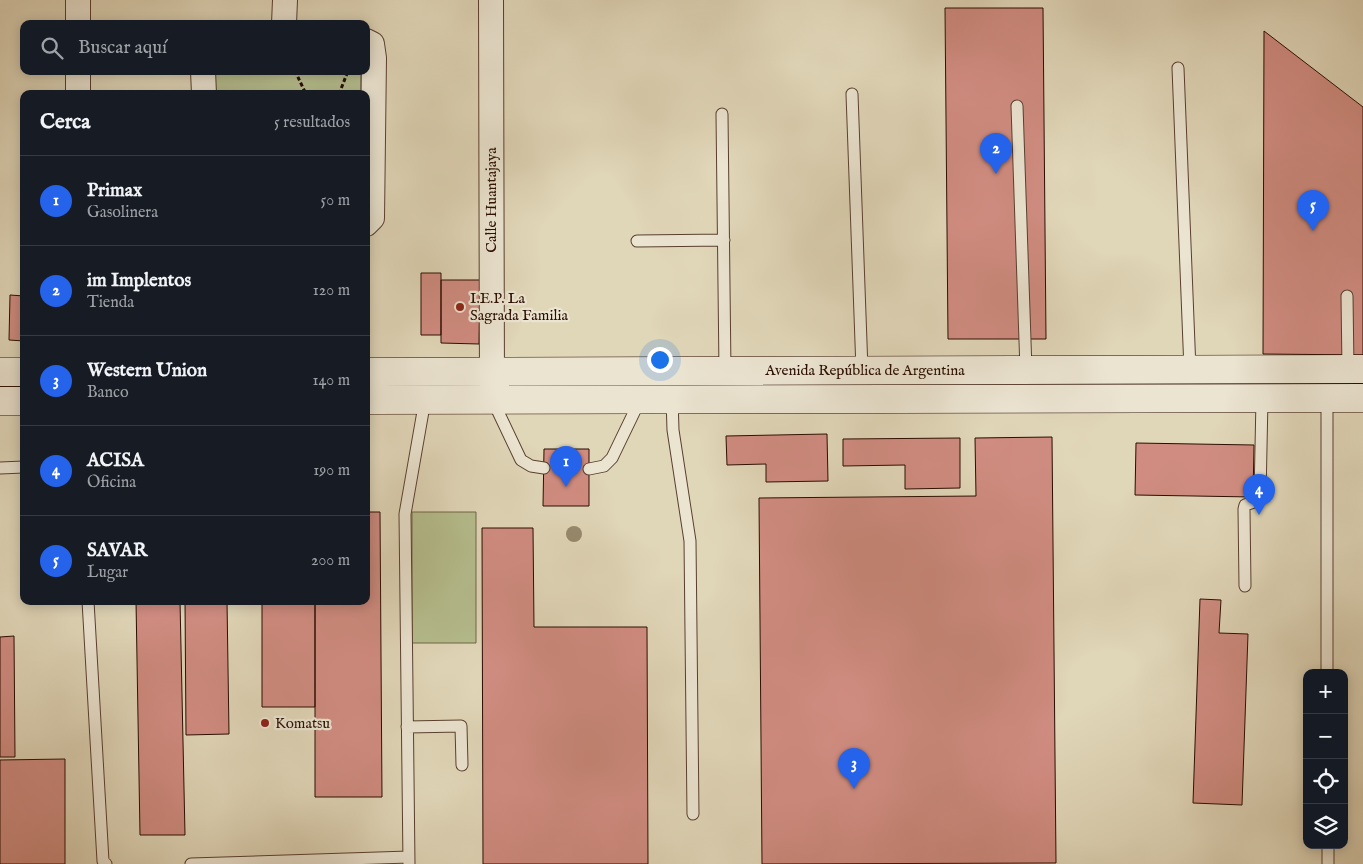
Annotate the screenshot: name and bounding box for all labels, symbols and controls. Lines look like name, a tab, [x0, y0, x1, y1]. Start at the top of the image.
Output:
search box	[20, 20, 370, 75]
icon: search	[38, 34, 66, 62]
text: Buscar aquí	[78, 36, 167, 60]
text: Cerca	[40, 109, 90, 136]
text: 5 resultados	[274, 113, 350, 133]
pin: 2	[980, 133, 1012, 174]
street label: Calle Huantajaya	[482, 147, 501, 253]
text: Primax	[87, 179, 142, 203]
pin: 5	[1297, 190, 1329, 231]
text: 1	[53, 191, 59, 211]
text: 50 m	[321, 191, 350, 211]
text: Gasolinera	[87, 203, 158, 223]
text: im Implentos	[87, 269, 191, 293]
text: 2	[52, 281, 60, 301]
text: 120 m	[313, 281, 350, 301]
place label: I.E.P. La Sagrada Familia	[470, 289, 569, 325]
text: Tienda	[87, 293, 134, 313]
marker: I.E.P. La Sagrada Familia	[454, 301, 466, 313]
your location	[647, 347, 673, 373]
text: Western Union	[87, 359, 207, 383]
street label: Avenida República de Argentina	[764, 361, 965, 380]
text: 3	[53, 371, 59, 391]
text: 140 m	[312, 371, 350, 391]
text: Banco	[87, 383, 129, 403]
pin: 1	[550, 446, 582, 487]
text: ACISA	[87, 449, 144, 473]
text: 4	[52, 461, 60, 481]
text: 190 m	[313, 461, 350, 481]
text: Oficina	[87, 473, 136, 493]
pin: 4	[1243, 474, 1275, 515]
text: SAVAR	[87, 539, 147, 563]
text: 5	[53, 551, 59, 571]
text: 200 m	[311, 551, 350, 571]
text: Lugar	[87, 563, 128, 583]
map controls	[1303, 669, 1348, 849]
button: +	[1303, 669, 1348, 714]
place label: Komatsu	[275, 714, 330, 733]
button: −	[1303, 714, 1348, 759]
marker: Komatsu	[259, 717, 271, 729]
pin: 3	[838, 748, 870, 789]
button: locate	[1303, 759, 1348, 804]
button: layers	[1303, 804, 1348, 849]

